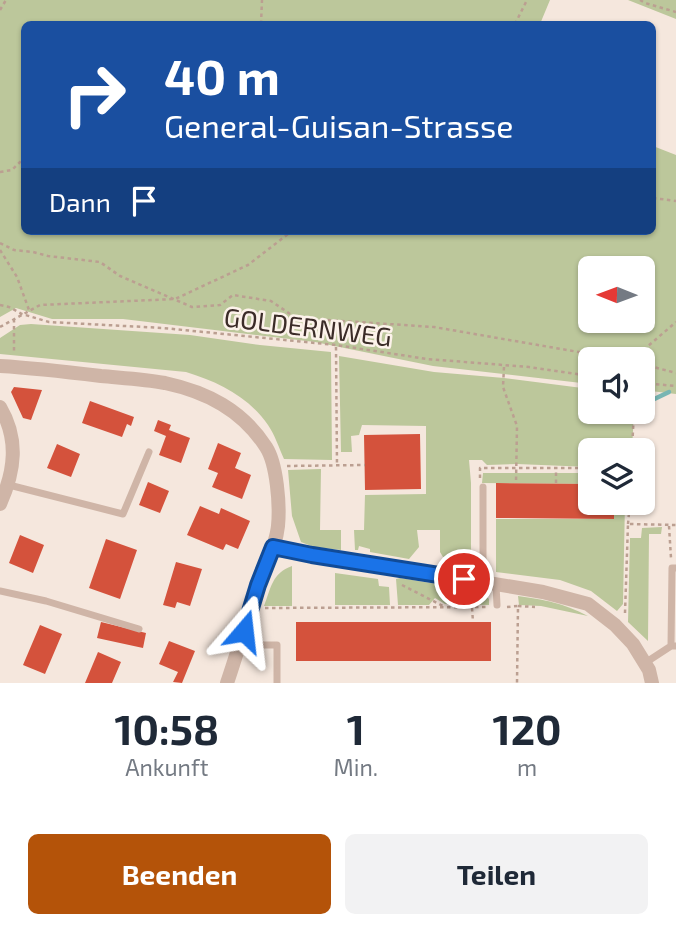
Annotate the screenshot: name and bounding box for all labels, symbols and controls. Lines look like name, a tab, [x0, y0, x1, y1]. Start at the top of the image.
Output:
text: 40 m	[164, 46, 280, 105]
icon: right	[49, 49, 140, 140]
text: General-Guisan-Strasse	[164, 106, 513, 144]
icon: arrive	[125, 182, 163, 220]
text: Dann	[49, 186, 111, 217]
north arrow	[578, 256, 654, 332]
map controls	[578, 256, 655, 515]
street label: GOLDERNWEG	[222, 300, 394, 352]
button: sound	[578, 347, 655, 424]
button: layers	[578, 438, 655, 515]
pin	[434, 549, 494, 609]
icon: arrive	[445, 560, 483, 598]
position arrow	[207, 594, 281, 668]
text: 10:58	[114, 703, 219, 753]
text: 1	[347, 703, 365, 753]
text: 120	[493, 703, 562, 753]
text: Ankunft	[125, 753, 208, 781]
text: Min.	[334, 753, 378, 781]
text: m	[517, 753, 537, 781]
button: Beenden	[28, 834, 331, 914]
button: Teilen	[345, 834, 648, 914]

